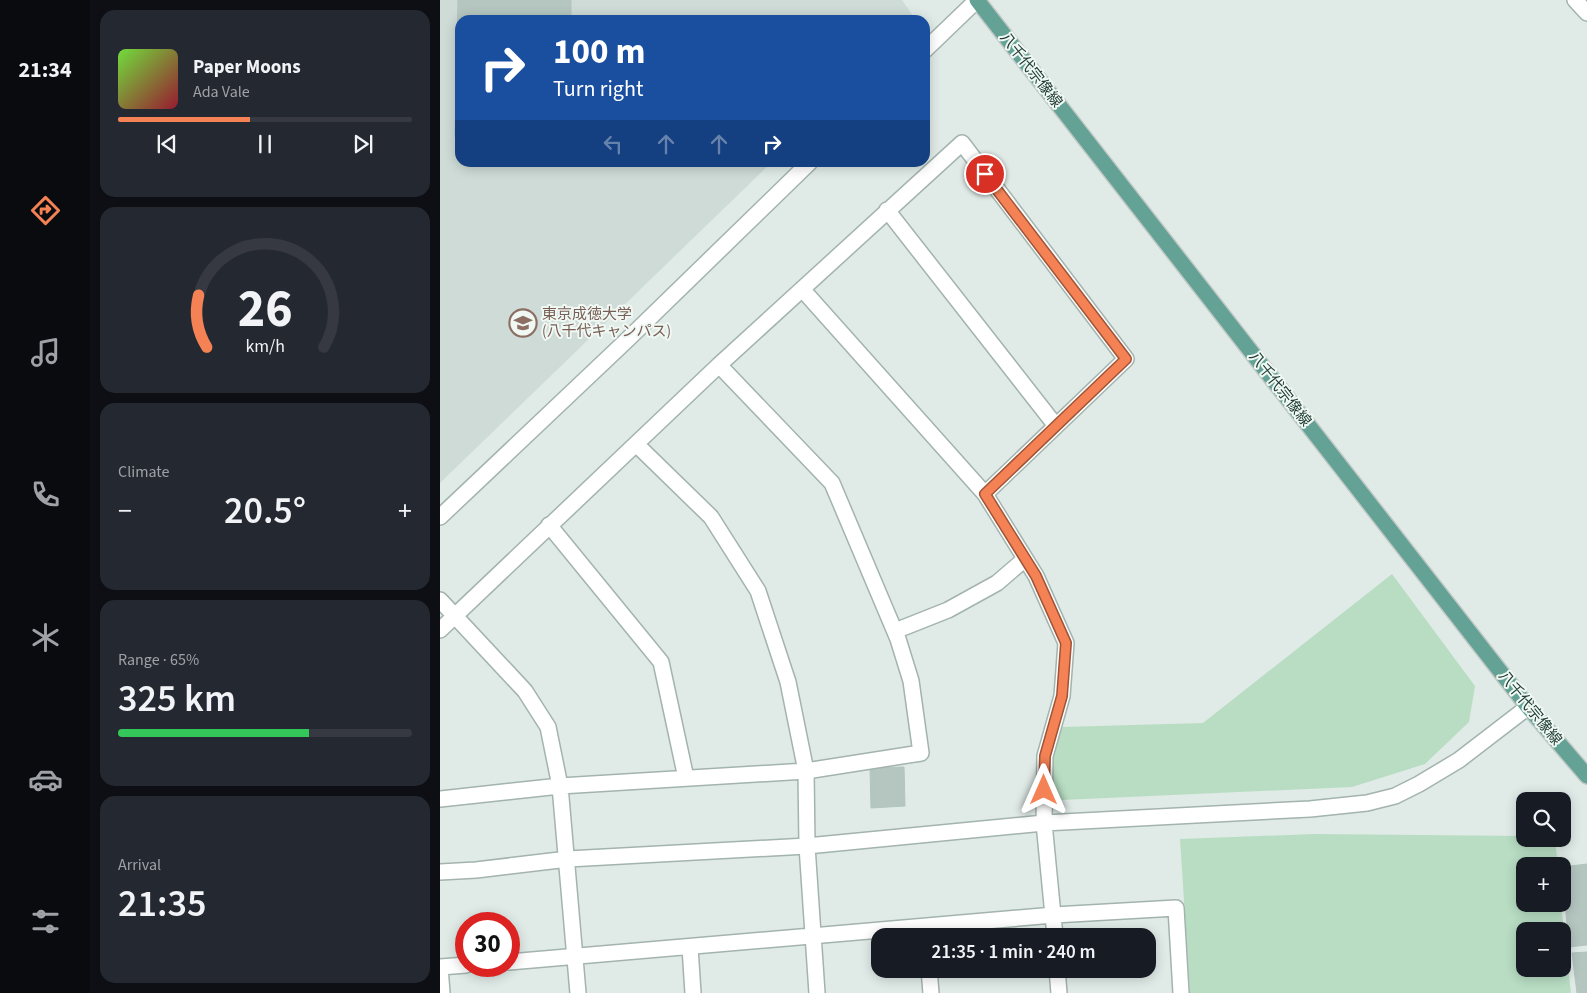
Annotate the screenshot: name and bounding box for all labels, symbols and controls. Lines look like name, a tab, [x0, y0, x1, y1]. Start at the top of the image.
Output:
text: 100 m	[553, 27, 645, 77]
street label: 八千代宗像線	[995, 28, 1067, 112]
icon: right	[470, 35, 535, 100]
text: 21:34	[18, 54, 72, 86]
text: Paper Moons	[193, 54, 301, 81]
text: Turn right	[553, 73, 643, 105]
text: Ada Vale	[193, 81, 250, 103]
icon: previous	[153, 130, 181, 158]
icon: pause	[251, 130, 279, 158]
icon: next	[349, 130, 377, 158]
icon: left	[599, 130, 627, 158]
icon: ahead	[652, 130, 680, 158]
icon: ahead	[705, 130, 733, 158]
icon: right	[758, 130, 786, 158]
pin	[964, 153, 1006, 195]
icon: arrive	[971, 160, 999, 188]
icon: directions	[28, 193, 63, 228]
text: 26	[238, 273, 292, 347]
place label: 東京成徳大学 (八千代キャンパス)	[542, 304, 671, 342]
school or university icon: 東京成徳大学 (八千代キャンパス)	[508, 308, 538, 338]
text: km/h	[245, 334, 285, 359]
icon: music	[28, 335, 63, 370]
street label: 八千代宗像線	[1244, 347, 1316, 431]
text: Climate	[118, 461, 169, 483]
icon: phone	[28, 477, 63, 512]
text: 20.5°	[224, 484, 306, 538]
text: −	[118, 491, 132, 531]
text: +	[398, 491, 412, 531]
icon: climate	[28, 620, 63, 655]
text: Range · 65%	[118, 649, 199, 671]
street label: 八千代宗像線	[1494, 666, 1566, 750]
text: 325 km	[118, 672, 236, 726]
icon: car	[28, 762, 63, 797]
position arrow	[1017, 763, 1069, 815]
map controls	[1516, 792, 1571, 977]
button: search	[1516, 792, 1571, 847]
text: Arrival	[118, 854, 161, 876]
button: +	[1516, 857, 1571, 912]
text: 21:35	[118, 877, 206, 931]
icon: filters	[28, 904, 63, 939]
speed limit sign: 30	[455, 912, 520, 977]
button: −	[1516, 922, 1571, 977]
text: 21:35 · 1 min · 240 m	[931, 939, 1096, 966]

